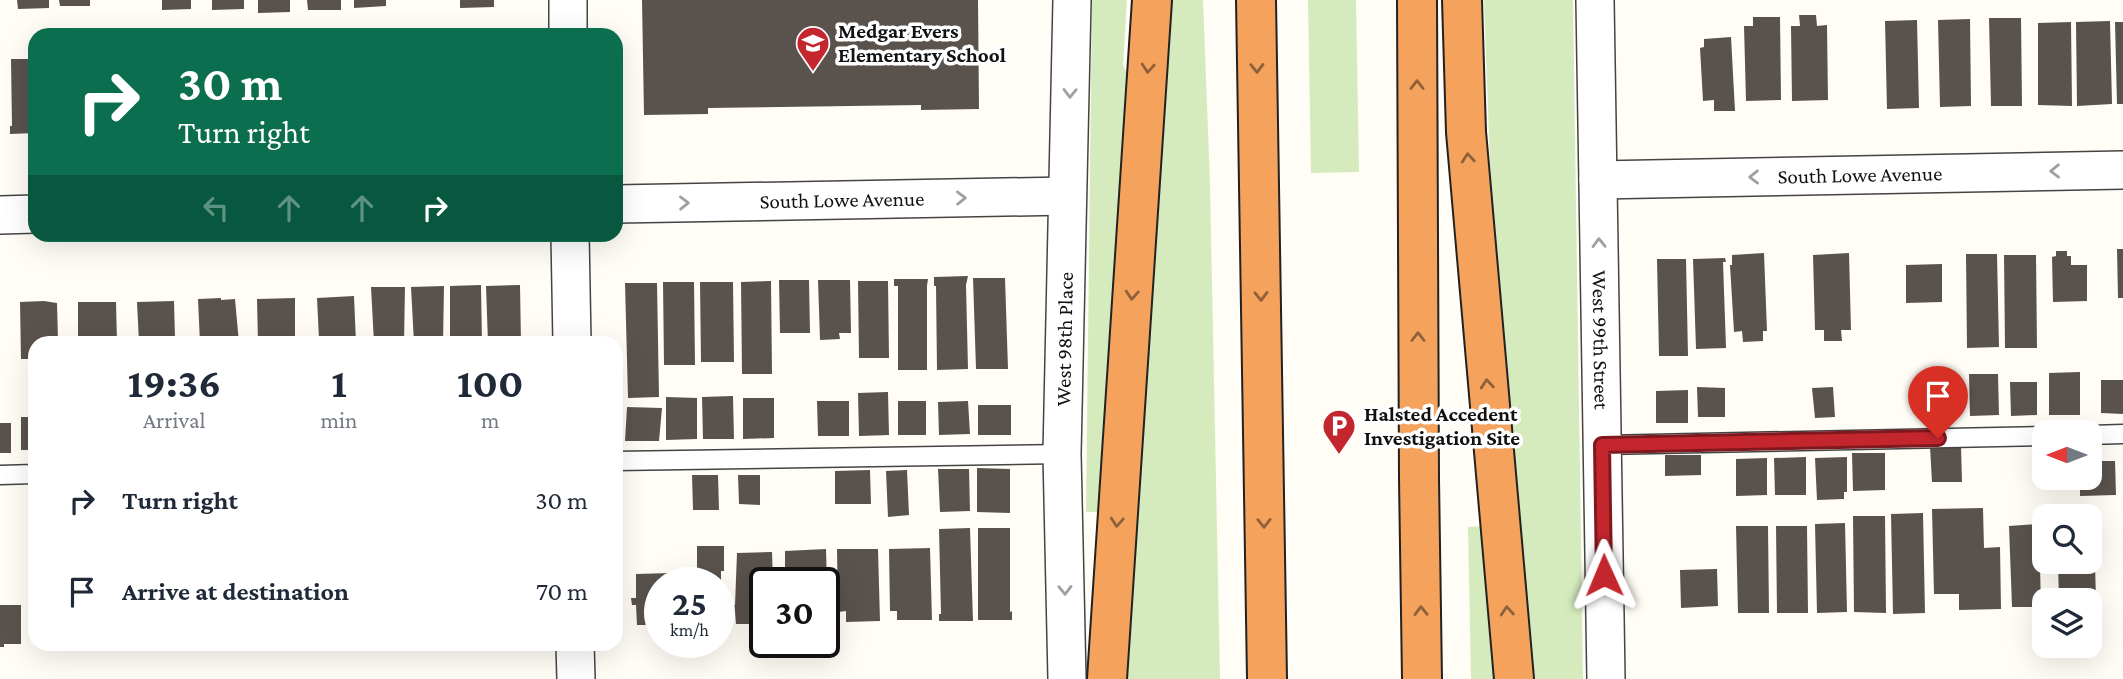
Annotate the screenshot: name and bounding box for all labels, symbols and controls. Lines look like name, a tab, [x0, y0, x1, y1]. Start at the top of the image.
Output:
place label: Medgar Evers Elementary School	[838, 19, 1006, 67]
school or university icon: Medgar Evers Elementary School	[794, 24, 832, 73]
icon: right	[63, 56, 154, 147]
text: 30 m	[178, 56, 283, 111]
one-way arrow	[1140, 63, 1155, 74]
one-way arrow	[1249, 63, 1264, 74]
one-way arrow	[1409, 80, 1425, 90]
one-way arrow	[1062, 87, 1077, 98]
text: Turn right	[178, 114, 310, 150]
one-way arrow	[1461, 152, 1476, 163]
street label: South Lowe Avenue	[1777, 161, 1943, 189]
one-way arrow	[2049, 164, 2060, 179]
one-way arrow	[1748, 170, 1759, 185]
street label: South Lowe Avenue	[759, 187, 925, 213]
icon: left	[197, 189, 235, 227]
icon: ahead	[270, 189, 308, 227]
icon: ahead	[343, 189, 381, 227]
icon: right	[416, 189, 454, 227]
one-way arrow	[956, 190, 966, 206]
one-way arrow	[679, 195, 690, 211]
one-way arrow	[1591, 238, 1607, 248]
street label: West 99th Street	[1587, 270, 1614, 411]
street label: West 98th Place	[1051, 272, 1078, 407]
one-way arrow	[1125, 290, 1140, 301]
one-way arrow	[1253, 290, 1268, 301]
one-way arrow	[1410, 332, 1426, 342]
text: 19:36	[127, 359, 221, 406]
text: 1	[331, 359, 347, 406]
text: 100	[457, 359, 524, 406]
pin	[1908, 366, 1968, 438]
icon: arrive	[1919, 377, 1957, 415]
one-way arrow	[1480, 379, 1495, 390]
place label: Halsted Accedent Investigation Site	[1364, 402, 1520, 450]
text: Arrival	[143, 407, 206, 433]
text: min	[321, 407, 357, 433]
text: m	[481, 407, 499, 433]
parking icon: Halsted Accedent Investigation Site	[1320, 407, 1358, 456]
north arrow	[2032, 420, 2102, 490]
map controls	[2032, 420, 2102, 658]
icon: right	[63, 482, 101, 520]
text: Turn right	[122, 486, 238, 515]
text: 30 m	[535, 486, 588, 515]
button: search	[2032, 504, 2102, 574]
one-way arrow	[1110, 517, 1125, 528]
one-way arrow	[1257, 518, 1272, 529]
position arrow	[1567, 538, 1641, 612]
speed limit sign: 30	[749, 567, 840, 658]
icon: arrive	[63, 573, 101, 611]
text: Arrive at destination	[122, 577, 349, 606]
text: 70 m	[536, 577, 588, 606]
text: 25	[672, 584, 707, 623]
one-way arrow	[1057, 585, 1073, 595]
button: layers	[2032, 588, 2102, 658]
one-way arrow	[1413, 605, 1429, 616]
one-way arrow	[1500, 605, 1515, 616]
text: km/h	[670, 620, 709, 640]

